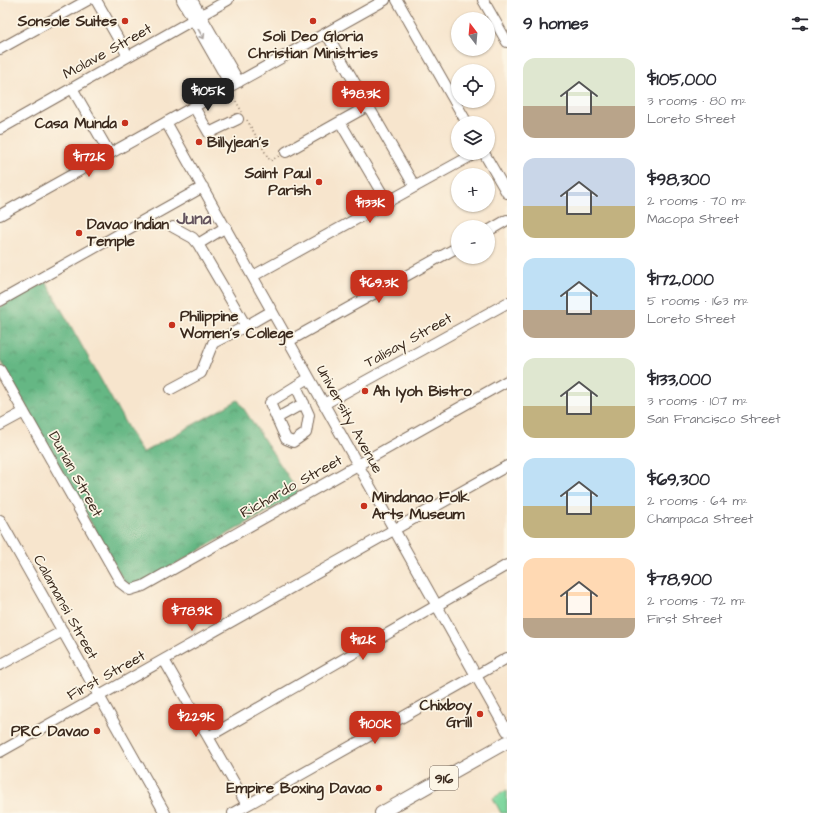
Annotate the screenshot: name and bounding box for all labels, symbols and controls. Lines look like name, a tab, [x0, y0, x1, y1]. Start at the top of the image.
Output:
place label: Sonsole Suites	[17, 11, 117, 32]
north arrow	[451, 12, 495, 56]
map controls	[451, 12, 495, 264]
text: 9 homes	[523, 12, 588, 36]
icon: filters	[789, 13, 811, 35]
marker: Sonsole Suites	[120, 16, 130, 26]
marker: Soli Deo Gloria Christian Ministries	[308, 16, 318, 26]
street label: Molave Street	[59, 18, 156, 85]
place label: Soli Deo Gloria Christian Ministries	[248, 26, 378, 64]
one-way arrow	[198, 28, 206, 40]
button: locate	[451, 64, 495, 108]
text: $105,000	[647, 68, 717, 92]
icon: home	[555, 74, 603, 122]
pin: $105K	[180, 78, 236, 112]
pin: $98.3K	[328, 81, 394, 115]
text: $105K	[191, 82, 225, 100]
text: $98.3K	[341, 85, 381, 103]
text: 3 rooms · 80 m²	[647, 92, 746, 110]
text: Loreto Street	[647, 110, 735, 128]
place label: Casa Munda	[35, 113, 117, 134]
button: layers	[451, 116, 495, 160]
marker: Casa Munda	[120, 118, 130, 128]
place label: Billyjean's	[207, 132, 269, 154]
marker: Billyjean's	[194, 137, 204, 147]
pin: $172K	[61, 144, 117, 178]
text: $172K	[73, 148, 105, 166]
place label: Saint Paul Parish	[244, 163, 312, 201]
button: +	[451, 168, 495, 212]
text: $98,300	[647, 168, 710, 192]
icon: home	[555, 174, 603, 222]
marker: Saint Paul Parish	[314, 177, 324, 187]
pin: $133K	[342, 190, 398, 224]
text: 2 rooms · 70 m²	[647, 192, 747, 210]
text: $133K	[355, 194, 385, 212]
district label: Juna	[176, 207, 212, 231]
text: Macopa Street	[647, 210, 739, 228]
place label: Davao Indian Temple	[86, 214, 170, 252]
button: −	[451, 220, 495, 264]
marker: Davao Indian Temple	[74, 228, 84, 238]
text: $172,000	[647, 268, 714, 292]
pin: $69.3K	[346, 270, 412, 304]
text: $69.3K	[359, 274, 399, 292]
icon: home	[555, 274, 603, 322]
text: 5 rooms · 163 m²	[647, 292, 749, 310]
place label: Philippine Women's College	[179, 306, 294, 346]
street label: Talisay Street	[361, 308, 456, 374]
text: Loreto Street	[647, 310, 735, 328]
marker: Philippine Women's College	[167, 320, 177, 330]
street label: University Avenue	[310, 361, 388, 478]
text: $133,000	[647, 368, 711, 392]
icon: home	[555, 374, 603, 422]
place label: Ah Iyoh Bistro	[373, 381, 472, 403]
marker: Ah Iyoh Bistro	[360, 386, 370, 396]
text: 3 rooms · 107 m²	[647, 392, 748, 410]
text: San Francisco Street	[647, 410, 781, 428]
street label: Durian Street	[43, 427, 108, 521]
street label: Richardo Street	[236, 450, 346, 523]
text: $69,300	[647, 468, 710, 492]
icon: home	[555, 474, 603, 522]
place label: Mindanao Folk Arts Museum	[372, 487, 470, 525]
text: 2 rooms · 64 m²	[647, 492, 748, 510]
marker: Mindanao Folk Arts Museum	[359, 501, 369, 511]
text: Champaca Street	[647, 510, 753, 528]
street label: Calamansi Street	[28, 551, 103, 664]
text: $78,900	[647, 568, 712, 592]
icon: home	[555, 574, 603, 622]
text: 2 rooms · 72 m²	[647, 592, 746, 610]
pin: $78.9K	[159, 598, 225, 632]
text: $78.9K	[172, 602, 212, 620]
text: First Street	[647, 610, 722, 628]
pin: $112K	[335, 627, 391, 661]
text: $112K	[350, 631, 376, 649]
street label: First Street	[63, 645, 149, 706]
place label: Chixboy Grill	[420, 695, 473, 733]
pin: $229K	[168, 704, 224, 738]
text: $229K	[177, 708, 215, 726]
marker: Chixboy Grill	[475, 709, 485, 719]
pin: $100K	[347, 711, 403, 745]
text: $100K	[358, 715, 392, 733]
place label: PRC Davao	[11, 721, 90, 742]
marker: PRC Davao	[92, 726, 102, 736]
road number: 916	[430, 766, 458, 790]
place label: Empire Boxing Davao	[227, 778, 372, 801]
marker: Empire Boxing Davao	[374, 783, 384, 793]

